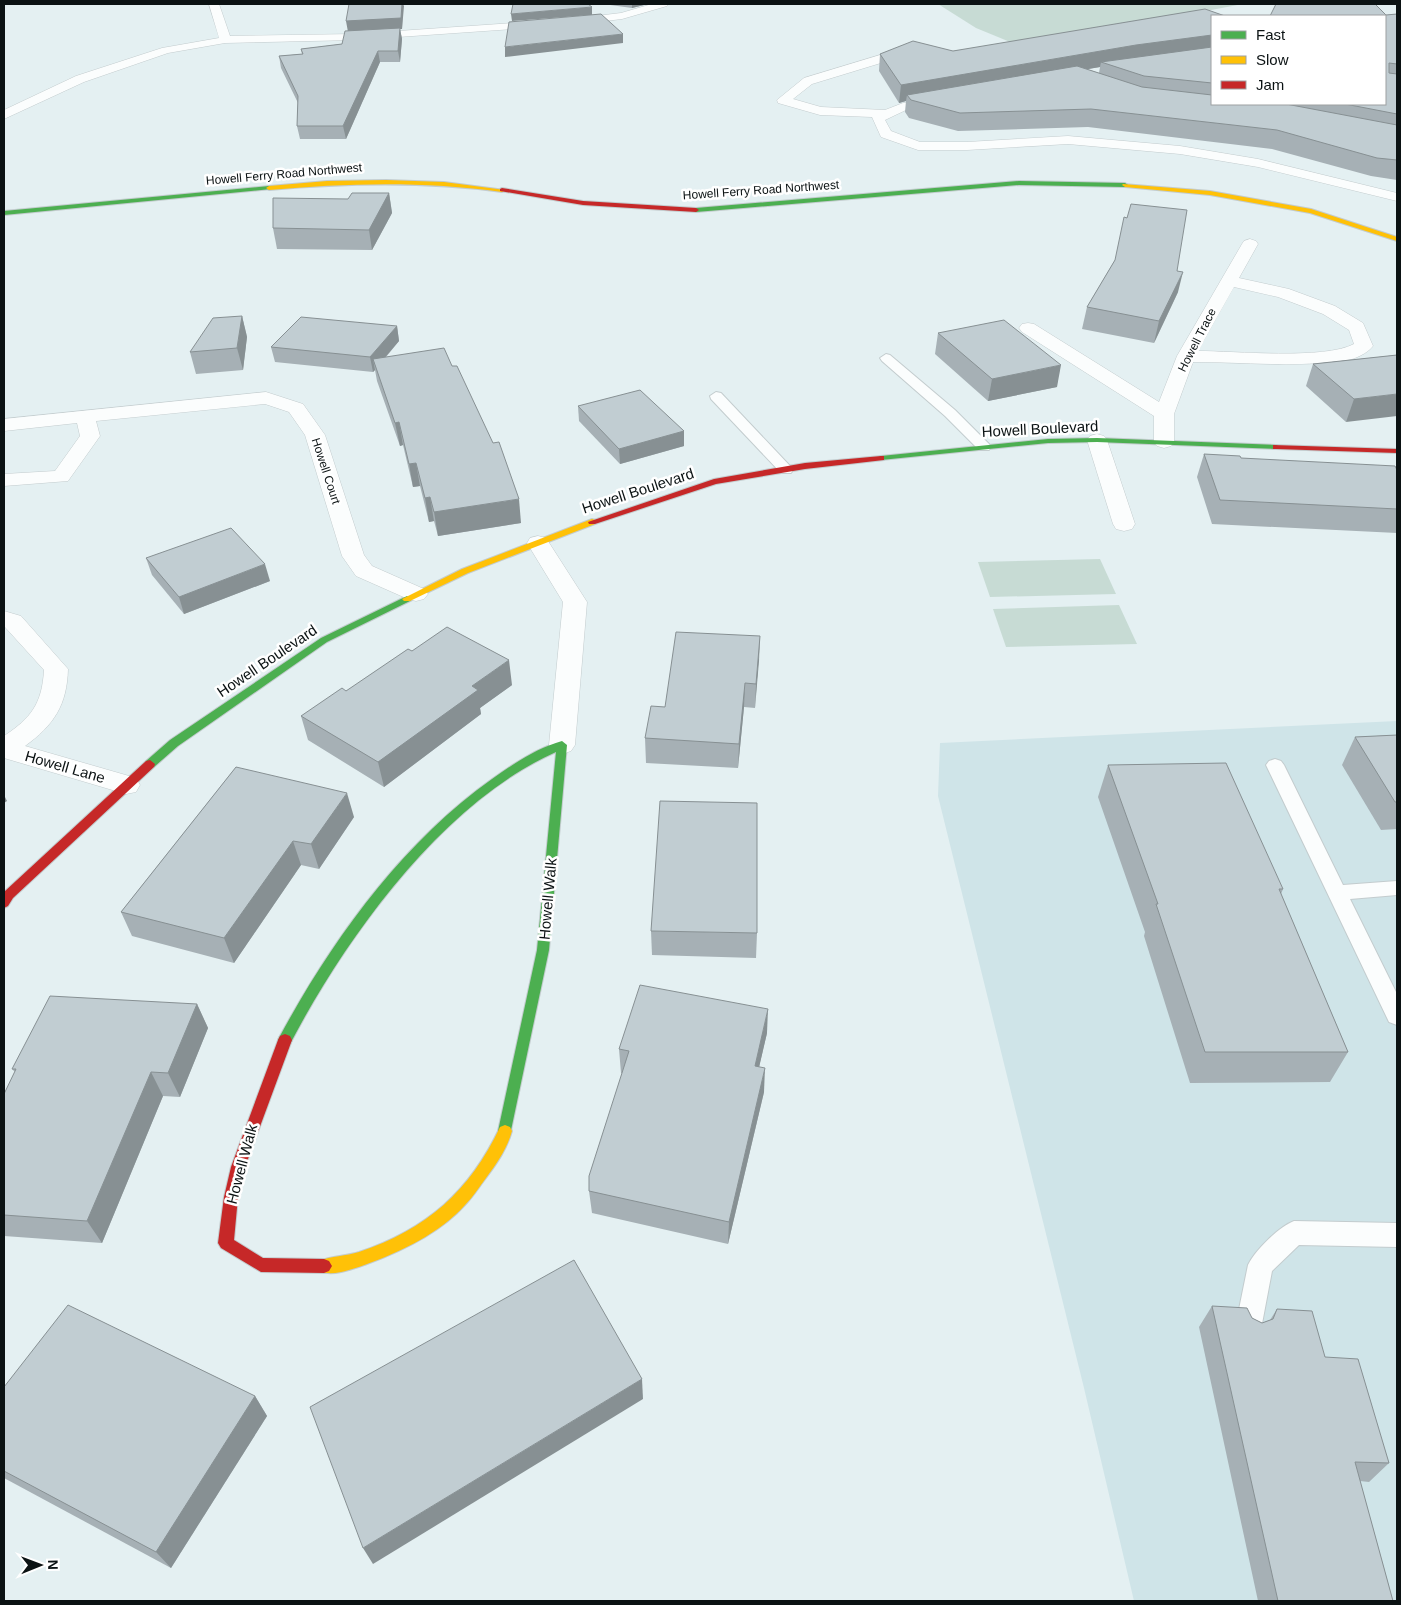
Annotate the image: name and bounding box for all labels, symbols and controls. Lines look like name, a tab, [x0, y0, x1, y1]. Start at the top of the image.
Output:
legend	[1211, 15, 1386, 105]
text: Fast	[1256, 26, 1286, 43]
text: Slow	[1256, 51, 1289, 68]
text: Jam	[1256, 76, 1284, 93]
street label: Howell Ferry Road Northwest	[205, 160, 363, 188]
street label: Howell Ferry Road Northwest	[682, 178, 840, 202]
street label: Howell Trace	[1175, 306, 1219, 374]
street label: Howell Boulevard	[981, 417, 1099, 440]
street label: Howell Court	[309, 436, 343, 506]
street label: Howell Boulevard	[580, 464, 696, 517]
street label: Howell Boulevard	[214, 621, 320, 700]
street label: Howell Lane	[23, 747, 107, 786]
street label: Howell Walk	[535, 857, 560, 941]
street label: Howell Walk	[223, 1122, 260, 1206]
north arrow	[15, 1540, 65, 1590]
text: N	[45, 1560, 61, 1570]

